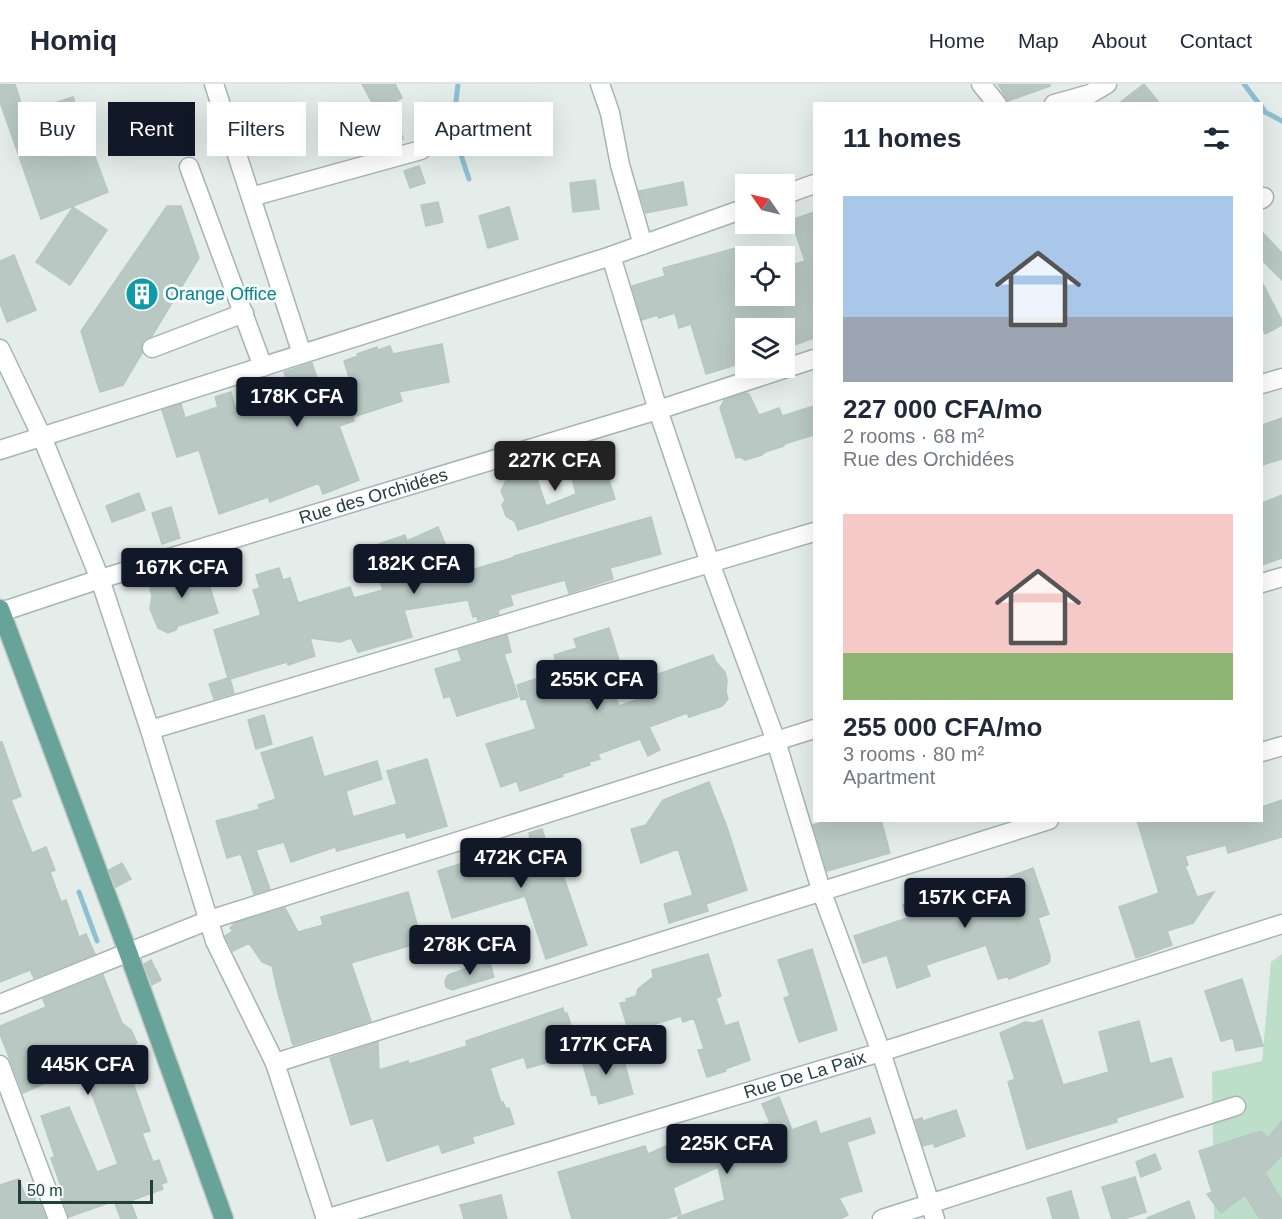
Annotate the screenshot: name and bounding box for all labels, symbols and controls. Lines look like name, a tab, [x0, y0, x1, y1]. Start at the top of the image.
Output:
text: Homiq	[30, 25, 117, 56]
text: Home	[929, 29, 985, 52]
text: Map	[1018, 29, 1059, 52]
text: About	[1092, 29, 1147, 52]
text: Contact	[1180, 29, 1252, 52]
chip: Buy	[18, 102, 96, 156]
chip: Rent	[108, 102, 195, 156]
chip: Filters	[207, 102, 306, 156]
chip: New	[318, 102, 402, 156]
chip: Apartment	[414, 102, 553, 156]
icon: filters	[1200, 122, 1233, 155]
text: 11 homes	[843, 123, 962, 153]
north arrow	[735, 174, 795, 234]
map controls	[735, 174, 795, 378]
icon: home	[984, 235, 1092, 343]
button: locate	[735, 246, 795, 306]
building icon: Orange Office	[124, 276, 160, 312]
place label: Orange Office	[165, 284, 277, 304]
button: layers	[735, 318, 795, 378]
pin: 178K CFA	[235, 377, 359, 428]
text: 178K CFA	[250, 385, 344, 407]
text: 227 000 CFA/mo	[843, 394, 1042, 424]
text: 2 rooms · 68 m²	[843, 425, 984, 447]
pin: 227K CFA	[493, 441, 617, 492]
text: Rue des Orchidées	[843, 448, 1014, 470]
text: 227K CFA	[508, 449, 602, 471]
street label: Rue des Orchidées	[297, 464, 450, 528]
pin: 182K CFA	[352, 544, 476, 595]
pin: 167K CFA	[120, 548, 244, 599]
text: 182K CFA	[367, 552, 461, 574]
icon: home	[984, 553, 1092, 661]
text: 167K CFA	[135, 556, 229, 578]
pin: 255K CFA	[535, 660, 659, 711]
text: 255K CFA	[550, 668, 644, 690]
text: 255 000 CFA/mo	[843, 712, 1042, 742]
text: 3 rooms · 80 m²	[843, 743, 984, 765]
text: Apartment	[843, 766, 935, 788]
pin: 472K CFA	[459, 838, 583, 889]
text: 472K CFA	[474, 846, 568, 868]
pin: 157K CFA	[903, 878, 1027, 929]
text: 157K CFA	[918, 886, 1012, 908]
pin: 278K CFA	[408, 925, 532, 976]
text: 278K CFA	[423, 933, 517, 955]
pin: 177K CFA	[544, 1025, 668, 1076]
text: 177K CFA	[559, 1033, 653, 1055]
pin: 445K CFA	[26, 1045, 150, 1096]
street label: Rue De La Paix	[742, 1047, 868, 1103]
text: 445K CFA	[41, 1053, 135, 1075]
pin: 225K CFA	[665, 1124, 789, 1175]
text: 225K CFA	[680, 1132, 774, 1154]
scale bar	[18, 1177, 153, 1204]
text: 50 m	[27, 1182, 63, 1199]

